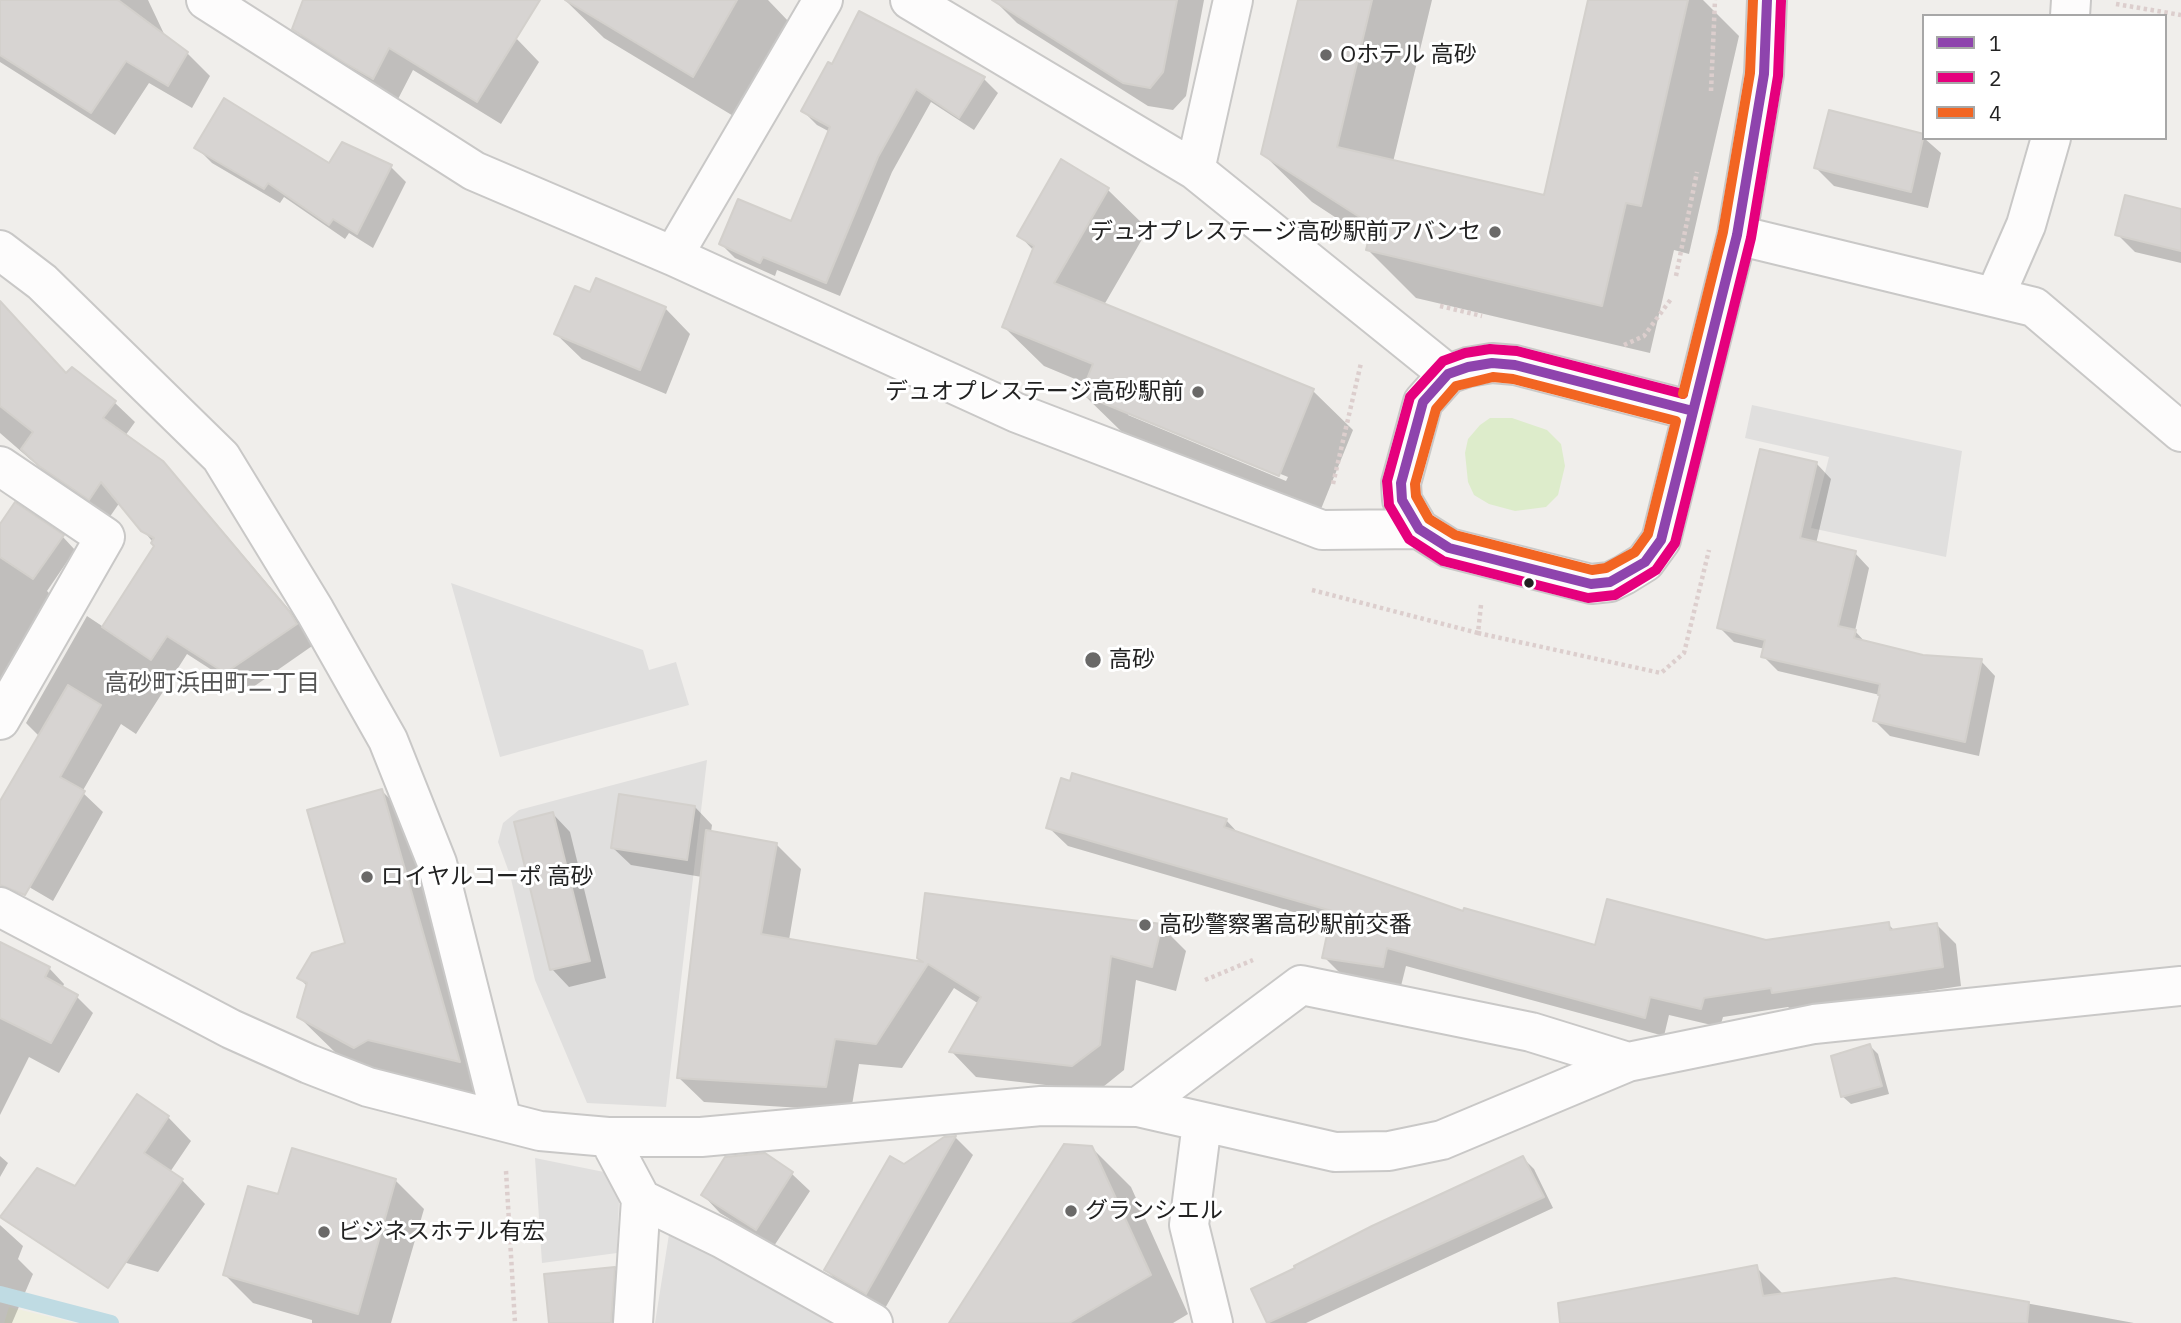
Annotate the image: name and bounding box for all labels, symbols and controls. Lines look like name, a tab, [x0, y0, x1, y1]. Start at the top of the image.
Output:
legend	[1922, 14, 2167, 140]
text: 1	[1989, 29, 2002, 57]
place label: Oホテル 高砂	[1340, 41, 1477, 69]
marker: Oホテル 高砂	[1318, 47, 1334, 63]
text: 2	[1989, 64, 2002, 92]
text: 4	[1989, 99, 2002, 127]
place label: デュオプレステージ高砂駅前アバンセ	[1090, 218, 1481, 246]
marker: デュオプレステージ高砂駅前アバンセ	[1487, 224, 1503, 240]
place label: デュオプレステージ高砂駅前	[885, 378, 1184, 406]
marker: デュオプレステージ高砂駅前	[1190, 384, 1206, 400]
unlabelled marker	[1522, 576, 1536, 590]
place label: 高砂	[1109, 646, 1155, 674]
marker: 高砂	[1083, 650, 1103, 670]
district label: 高砂町浜田町二丁目	[104, 670, 320, 698]
place label: ロイヤルコーポ 高砂	[381, 863, 593, 891]
marker: ロイヤルコーポ 高砂	[359, 869, 375, 885]
place label: 高砂警察署高砂駅前交番	[1159, 911, 1412, 939]
marker: 高砂警察署高砂駅前交番	[1137, 917, 1153, 933]
place label: グランシエル	[1085, 1197, 1223, 1225]
marker: グランシエル	[1063, 1203, 1079, 1219]
place label: ビジネスホテル有宏	[338, 1218, 545, 1246]
marker: ビジネスホテル有宏	[316, 1224, 332, 1240]

